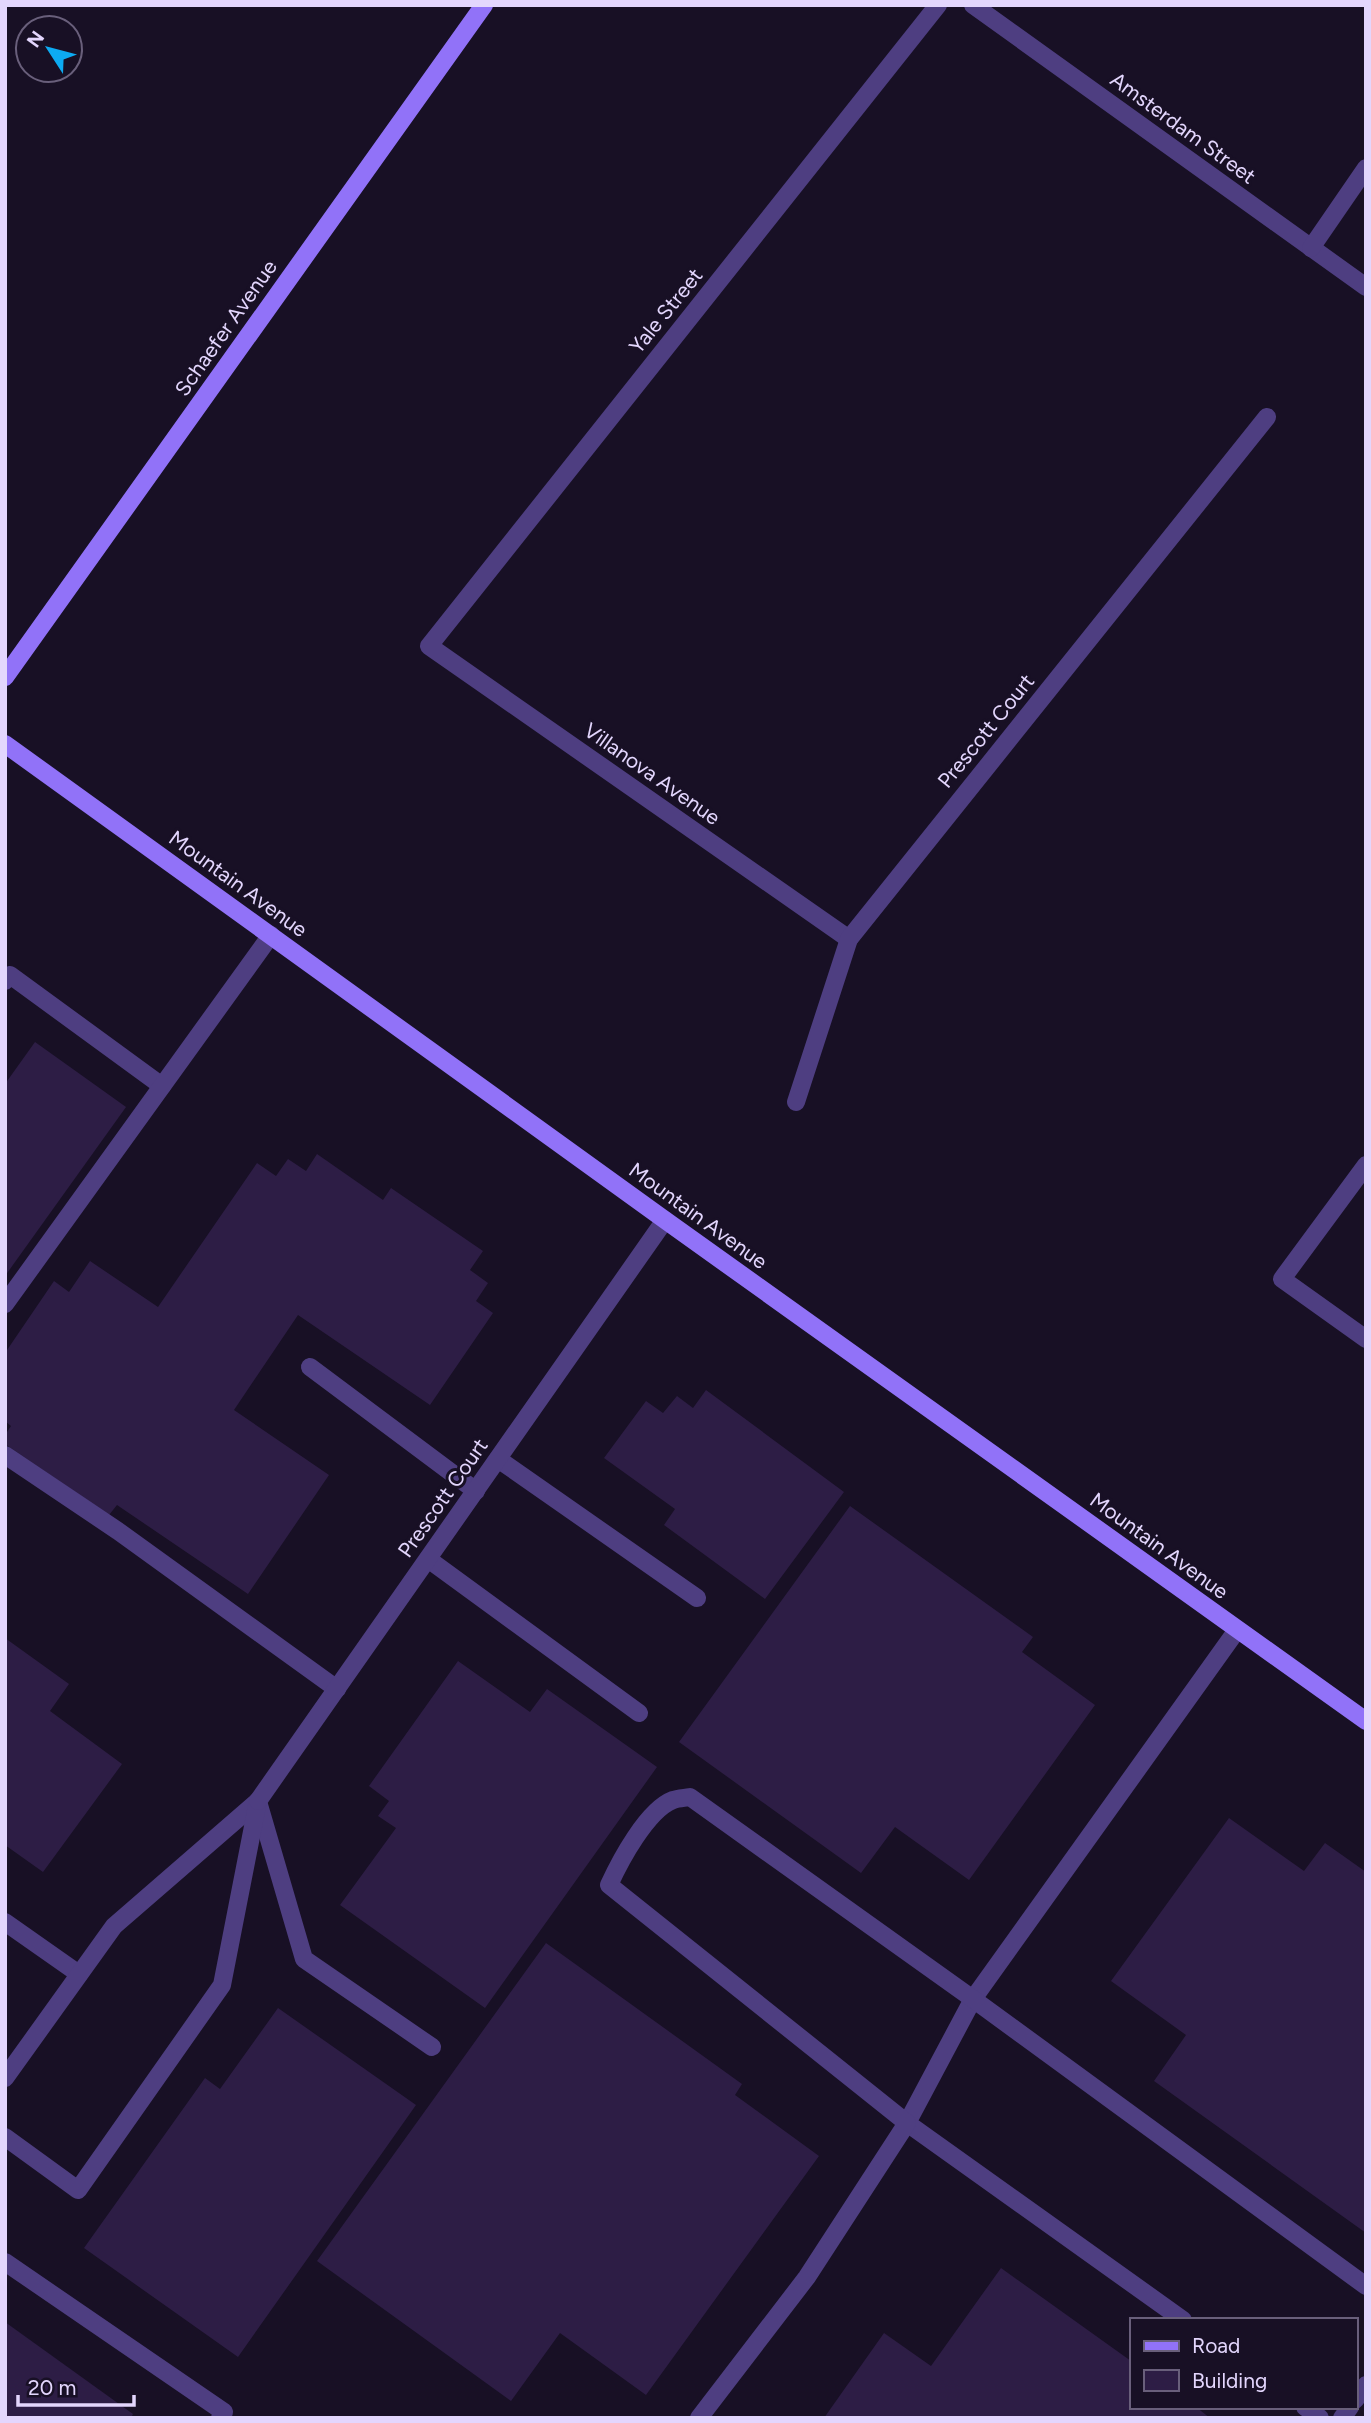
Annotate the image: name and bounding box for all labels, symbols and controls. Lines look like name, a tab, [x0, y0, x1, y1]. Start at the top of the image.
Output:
north arrow	[14, 14, 84, 84]
text: N	[22, 27, 49, 52]
street label: Amsterdam Street	[1106, 67, 1261, 189]
street label: Schaefer Avenue	[169, 255, 282, 401]
street label: Yale Street	[624, 263, 708, 358]
street label: Prescott Court	[932, 669, 1039, 793]
street label: Villanova Avenue	[579, 717, 725, 830]
street label: Mountain Avenue	[164, 825, 312, 942]
street label: Mountain Avenue	[624, 1157, 772, 1274]
street label: Prescott Court	[392, 1434, 493, 1562]
street label: Mountain Avenue	[1085, 1487, 1233, 1604]
legend	[1130, 2318, 1357, 2409]
text: Road	[1192, 2333, 1240, 2358]
scale bar	[18, 2364, 133, 2408]
text: Building	[1192, 2368, 1267, 2393]
text: 20 m	[28, 2375, 76, 2400]

